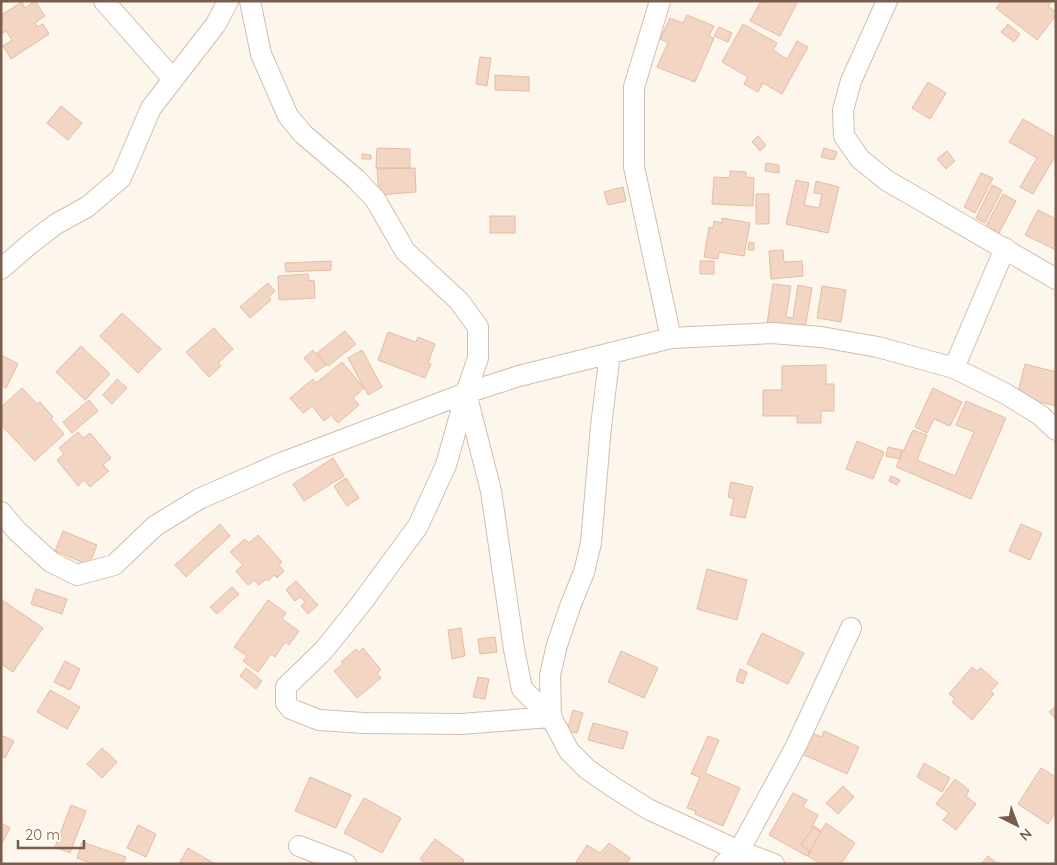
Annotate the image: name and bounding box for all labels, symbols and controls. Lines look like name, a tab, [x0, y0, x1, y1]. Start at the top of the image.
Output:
north arrow	[992, 800, 1042, 850]
scale bar	[18, 818, 84, 850]
text: 20 m	[25, 825, 60, 844]
text: N	[1016, 825, 1036, 845]

